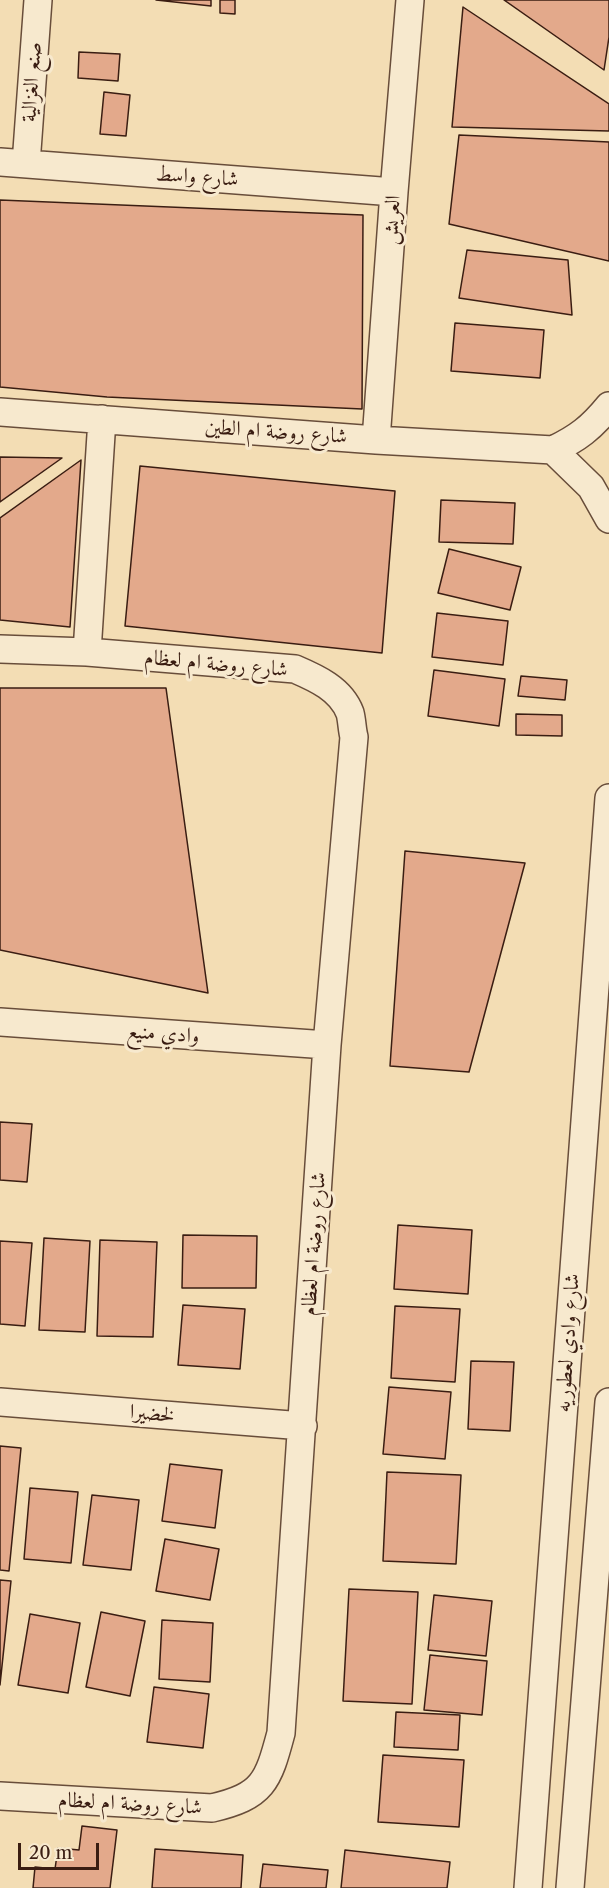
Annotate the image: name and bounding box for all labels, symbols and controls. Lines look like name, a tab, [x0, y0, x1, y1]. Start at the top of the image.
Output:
street label: صنع الغزالية	[17, 41, 47, 123]
street label: شارع واسط	[155, 162, 239, 192]
street label: العريش	[378, 194, 406, 246]
street label: شارع روضة ام الطين	[204, 414, 348, 450]
street label: شارع روضة ام لعظام	[143, 645, 289, 683]
street label: وادي منيع	[126, 1019, 200, 1049]
street label: شارع روضة ام لعظام	[296, 1171, 332, 1317]
street label: شارع وادي لعطوريه	[551, 1273, 585, 1413]
street label: لخضيرا	[129, 1400, 175, 1428]
street label: شارع روضة ام لعظام	[57, 1788, 203, 1820]
scale bar	[21, 1831, 102, 1869]
text: 20 m	[29, 1842, 72, 1864]

